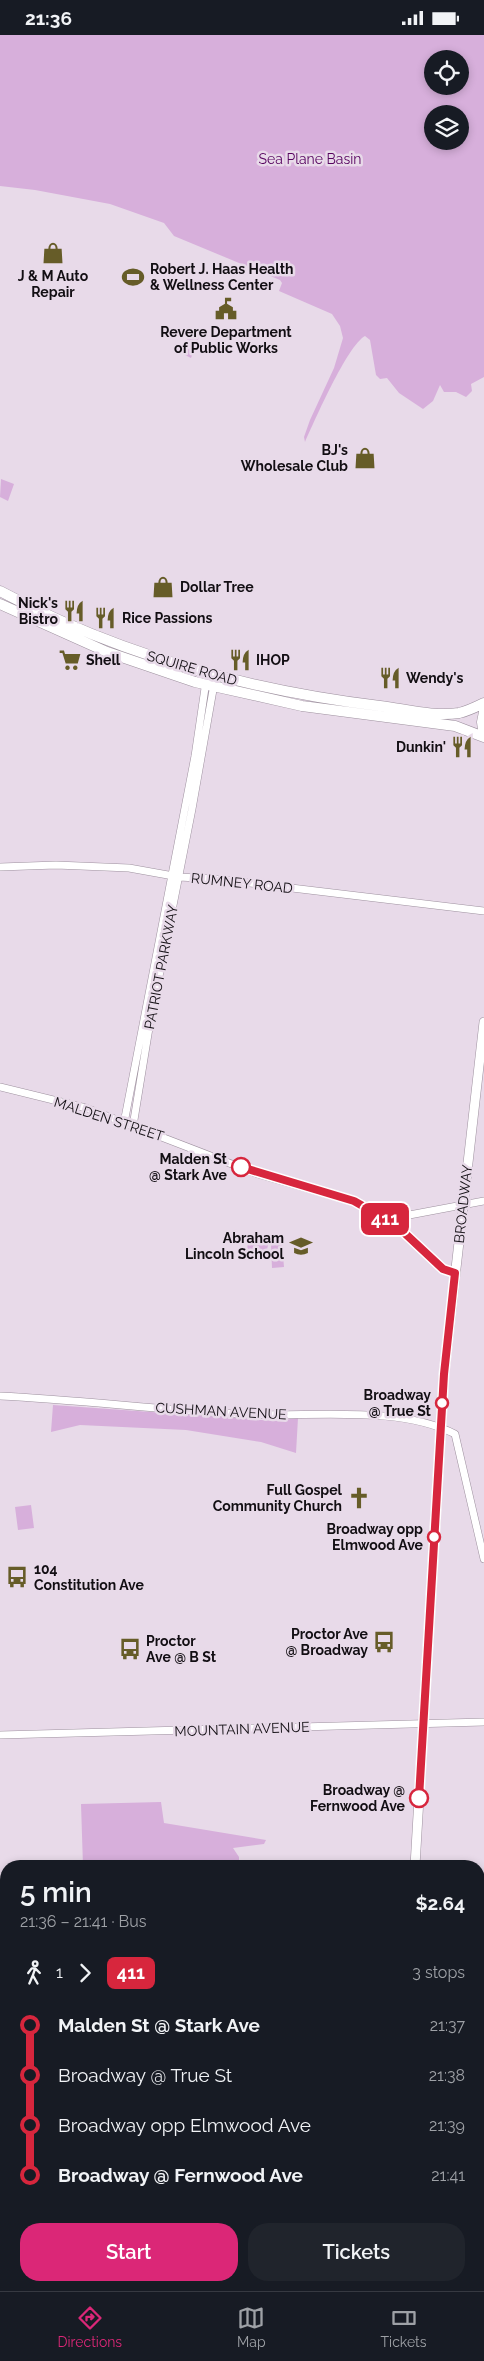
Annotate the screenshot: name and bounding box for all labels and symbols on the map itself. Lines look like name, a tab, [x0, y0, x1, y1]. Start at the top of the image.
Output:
park label: Sea Plane Basin	[259, 151, 361, 167]
shop icon: J & M Auto Repair	[40, 240, 66, 266]
place label: Robert J. Haas Health & Wellness Center	[150, 261, 294, 293]
sports icon: Robert J. Haas Health & Wellness Center	[120, 264, 146, 290]
place label: J & M Auto Repair	[18, 268, 89, 300]
public building icon: Revere Department of Public Works	[213, 296, 239, 322]
place label: Revere Department of Public Works	[160, 324, 292, 356]
place label: BJ's Wholesale Club	[241, 442, 348, 474]
shop icon: BJ's Wholesale Club	[352, 445, 378, 471]
shop icon: Dollar Tree	[150, 574, 176, 600]
place label: Dollar Tree	[180, 579, 254, 595]
place label: Nick's Bistro	[18, 595, 59, 627]
restaurant icon: Nick's Bistro	[61, 598, 87, 624]
restaurant icon: Rice Passions	[92, 605, 118, 631]
place label: Rice Passions	[122, 610, 212, 626]
supermarket icon: Shell	[57, 647, 83, 673]
street label: SQUIRE ROAD	[145, 647, 239, 689]
restaurant icon: IHOP	[227, 647, 253, 673]
place label: Shell	[86, 652, 121, 668]
place label: IHOP	[256, 652, 290, 668]
restaurant icon: Wendy's	[377, 665, 403, 691]
place label: Wendy's	[406, 670, 463, 686]
restaurant icon: Dunkin'	[449, 734, 475, 760]
place label: Dunkin'	[396, 739, 446, 755]
street label: RUMNEY ROAD	[190, 870, 294, 896]
street label: PATRIOT PARKWAY	[141, 903, 181, 1031]
street label: MALDEN STREET	[52, 1094, 166, 1144]
place label: Malden St @ Stark Ave	[149, 1151, 228, 1183]
marker: Malden St @ Stark Ave	[231, 1157, 251, 1177]
street label: BROADWAY	[451, 1164, 475, 1244]
line badge: 411	[356, 1203, 414, 1235]
place label: Abraham Lincoln School	[185, 1230, 285, 1262]
school or university icon: Abraham Lincoln School	[288, 1233, 314, 1259]
place label: Broadway @ True St	[364, 1387, 432, 1419]
marker: Broadway @ True St	[435, 1396, 449, 1410]
street label: CUSHMAN AVENUE	[155, 1400, 287, 1422]
place label: Full Gospel Community Church	[213, 1482, 343, 1514]
church icon: Full Gospel Community Church	[346, 1485, 372, 1511]
place label: Broadway opp Elmwood Ave	[326, 1521, 424, 1553]
marker: Broadway opp Elmwood Ave	[427, 1530, 441, 1544]
place label: 104 Constitution Ave	[34, 1561, 145, 1593]
bus stop icon: 104 Constitution Ave	[4, 1564, 30, 1590]
place label: Proctor Ave @ Broadway	[285, 1626, 369, 1658]
bus stop icon: Proctor Ave @ Broadway	[371, 1629, 397, 1655]
place label: Proctor Ave @ B St	[146, 1633, 217, 1665]
bus stop icon: Proctor Ave @ B St	[117, 1636, 143, 1662]
street label: MOUNTAIN AVENUE	[174, 1719, 310, 1739]
place label: Broadway @ Fernwood Ave	[310, 1782, 406, 1814]
marker: Broadway @ Fernwood Ave	[409, 1788, 429, 1808]

